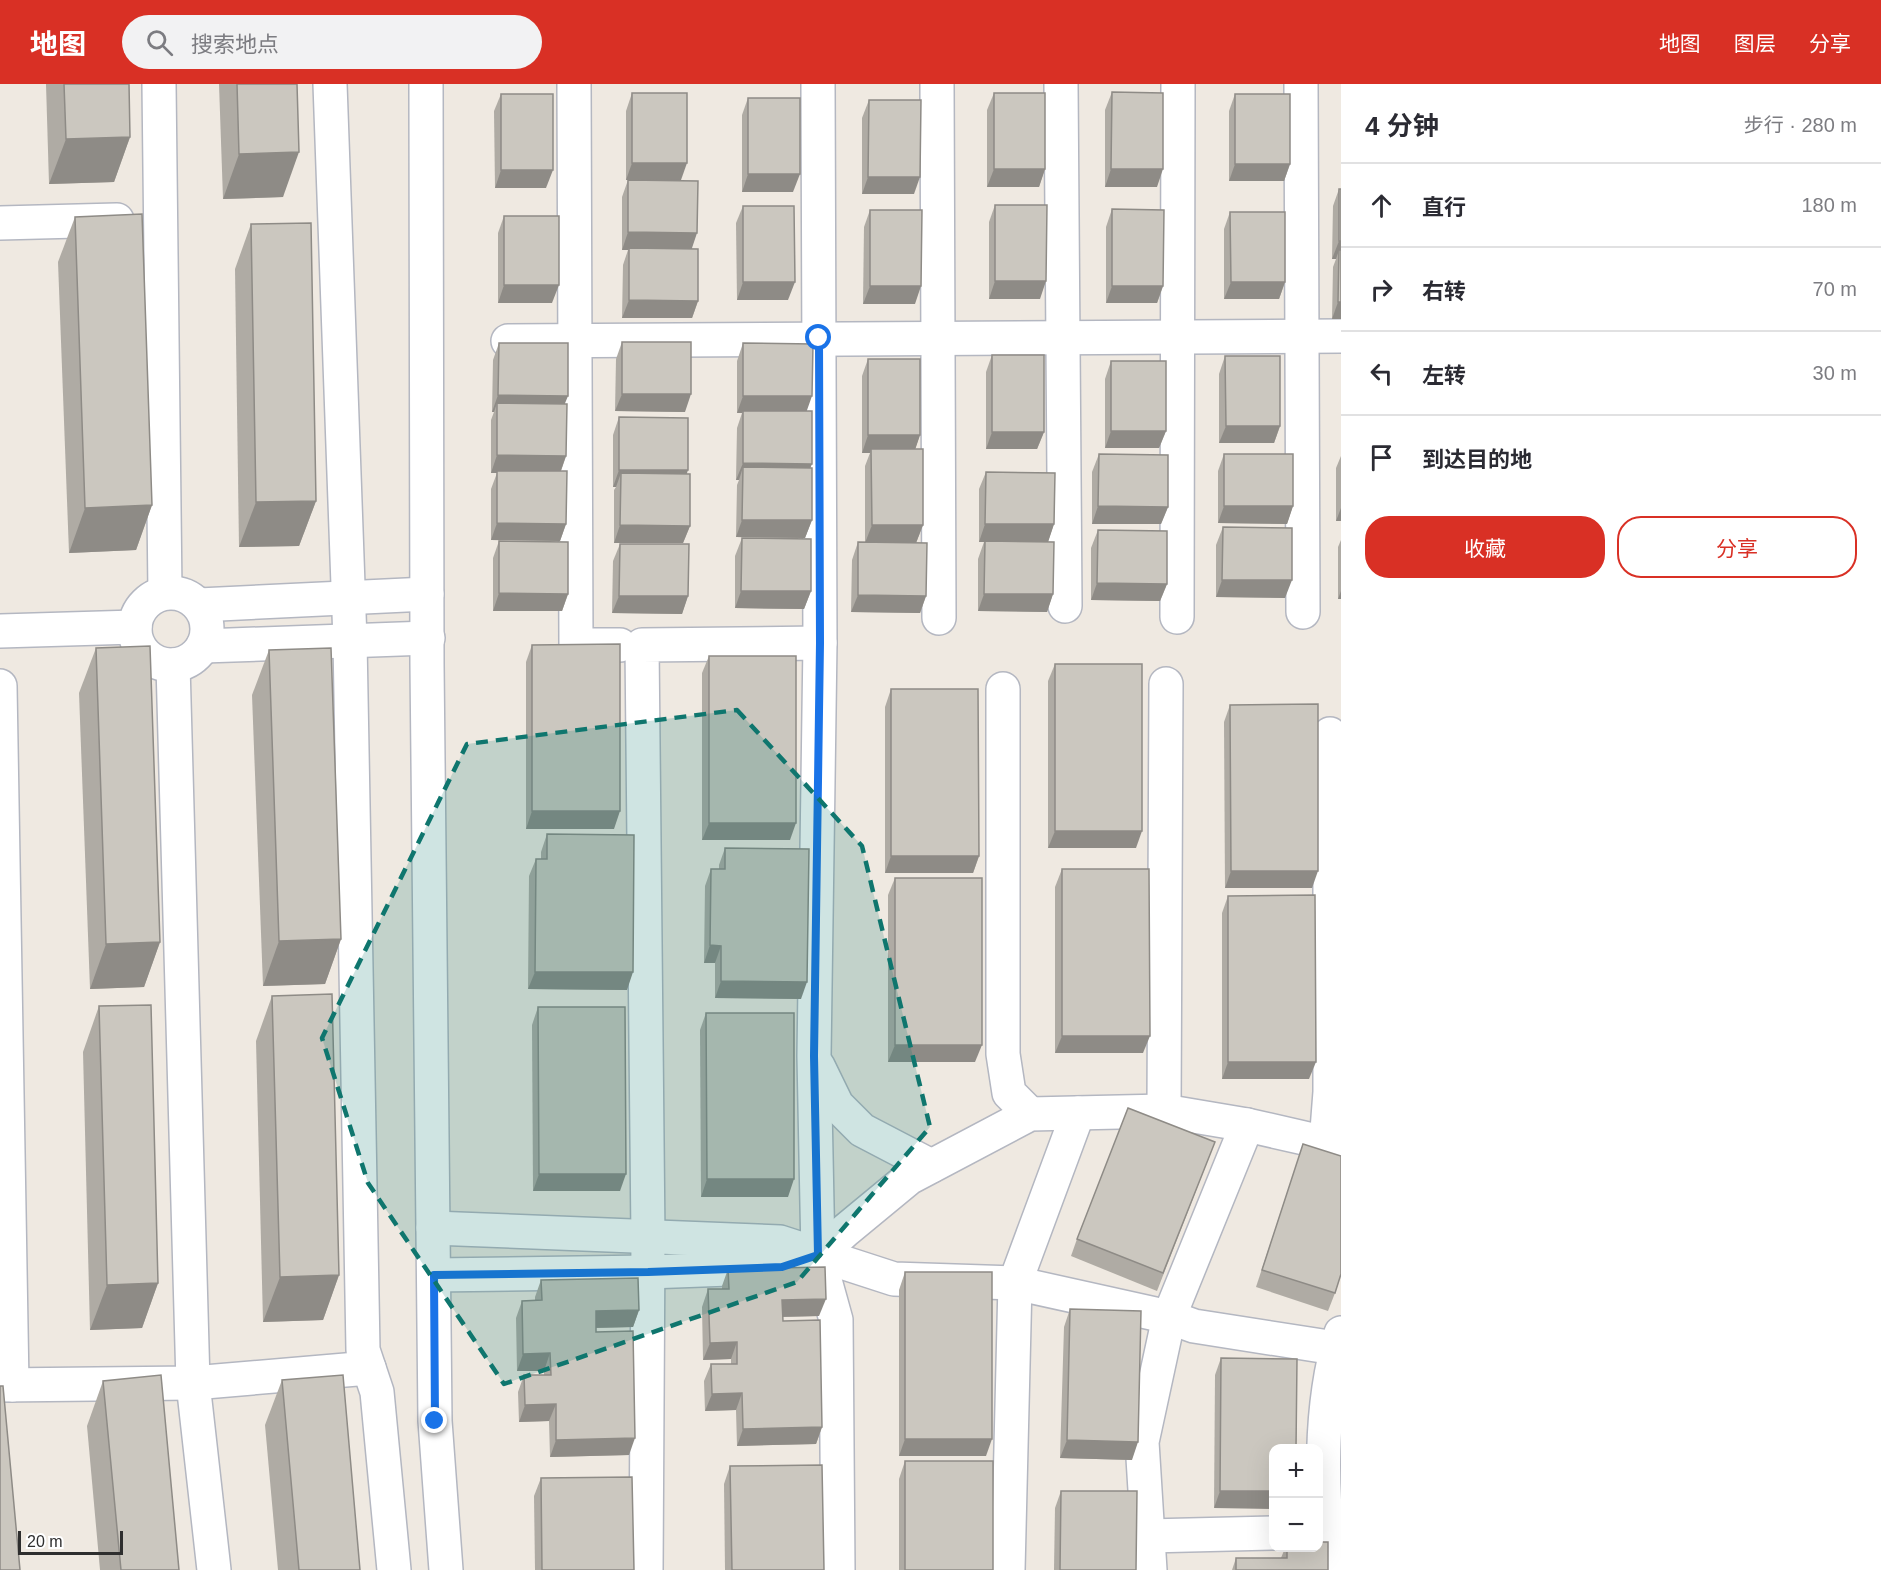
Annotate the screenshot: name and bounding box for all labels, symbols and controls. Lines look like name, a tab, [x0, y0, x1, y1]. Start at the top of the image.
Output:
search box	[122, 15, 542, 69]
icon: search	[143, 26, 176, 59]
text: 地图	[30, 29, 86, 60]
text: 搜索地点	[191, 32, 279, 57]
text: 地图	[1659, 32, 1701, 55]
text: 图层	[1734, 32, 1776, 55]
text: 分享	[1809, 32, 1851, 55]
text: 4 分钟	[1365, 111, 1439, 141]
text: 步行 · 280 m	[1744, 114, 1857, 136]
icon: ahead	[1365, 189, 1398, 222]
text: 180 m	[1801, 194, 1857, 216]
text: 直行	[1422, 195, 1466, 220]
icon: right	[1365, 273, 1398, 306]
text: 70 m	[1813, 278, 1857, 300]
text: 右转	[1422, 279, 1466, 304]
route start	[805, 324, 831, 350]
icon: left	[1365, 357, 1398, 390]
text: 30 m	[1813, 362, 1857, 384]
text: 左转	[1422, 363, 1466, 388]
icon: arrive	[1365, 441, 1398, 474]
text: 到达目的地	[1422, 447, 1532, 472]
button: 收藏	[1365, 516, 1605, 578]
button: 分享	[1617, 516, 1857, 578]
route end	[421, 1407, 447, 1433]
map controls	[1269, 1444, 1323, 1552]
button: +	[1269, 1444, 1323, 1498]
button: −	[1269, 1498, 1323, 1552]
scale bar	[18, 1528, 123, 1556]
text: 20 m	[27, 1533, 63, 1550]

